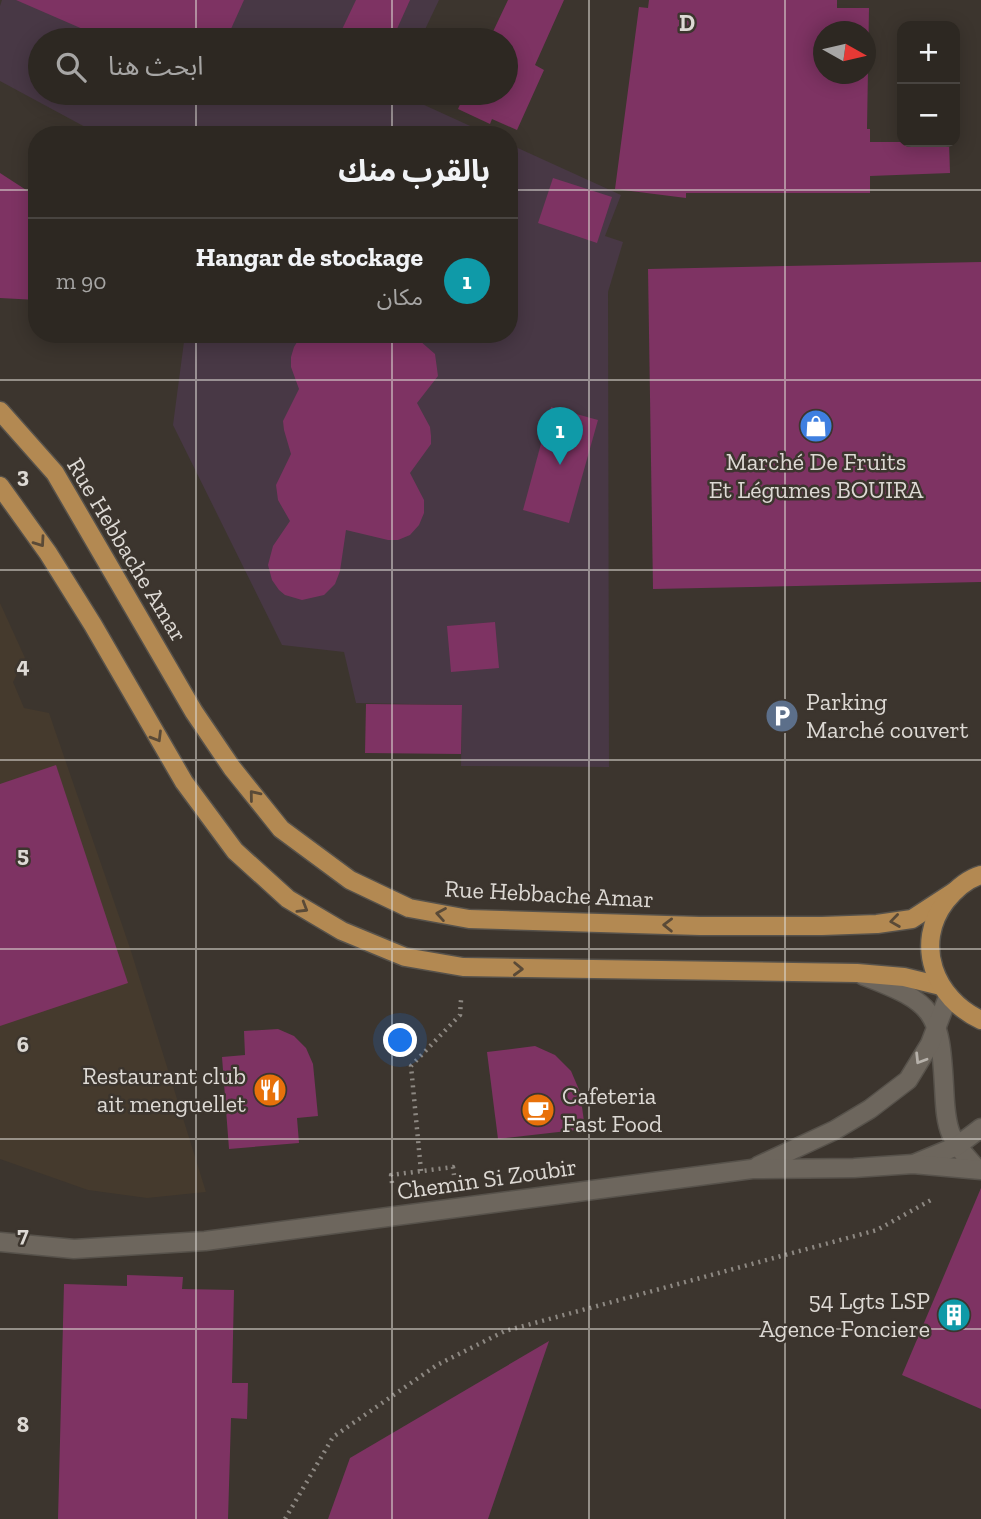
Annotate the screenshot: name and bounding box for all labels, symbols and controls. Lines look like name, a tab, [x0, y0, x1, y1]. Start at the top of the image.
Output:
text: D	[679, 9, 695, 37]
north arrow	[813, 21, 876, 84]
map controls	[897, 21, 960, 147]
button: +	[897, 21, 960, 84]
search box	[28, 28, 518, 105]
icon: search	[52, 48, 90, 86]
text: ابحث هنا	[108, 50, 203, 82]
button: −	[897, 84, 960, 147]
text: بالقرب منك	[338, 153, 490, 189]
text: Hangar de stockage	[196, 241, 423, 273]
text: 90 m	[56, 267, 107, 295]
text: 1	[462, 267, 472, 295]
text: مكان	[377, 283, 423, 311]
pin: 1	[537, 407, 583, 465]
shop icon: Marché De Fruits Et Légumes BOUIRA	[797, 407, 835, 445]
place label: Marché De Fruits Et Légumes BOUIRA	[709, 447, 924, 504]
street label: Rue Hebbache Amar	[61, 452, 194, 647]
text: 3	[17, 461, 29, 489]
one-way arrow	[32, 534, 44, 547]
text: 4	[16, 651, 30, 679]
place label: Parking Marché couvert	[806, 687, 969, 744]
parking icon: Parking Marché couvert	[763, 697, 801, 735]
one-way arrow	[148, 729, 161, 742]
one-way arrow	[249, 790, 262, 803]
text: 5	[17, 840, 29, 868]
street label: Rue Hebbache Amar	[444, 874, 654, 913]
one-way arrow	[296, 899, 309, 912]
one-way arrow	[435, 907, 447, 922]
one-way arrow	[890, 914, 901, 929]
one-way arrow	[662, 918, 673, 933]
one-way arrow	[513, 961, 524, 976]
your location	[383, 1023, 417, 1057]
text: 6	[17, 1030, 29, 1058]
one-way arrow	[916, 1051, 929, 1064]
place label: Restaurant club ait menguellet	[82, 1061, 246, 1118]
restaurant icon: Restaurant club ait menguellet	[251, 1071, 289, 1109]
place label: Cafeteria Fast Food	[562, 1081, 662, 1138]
cafe icon: Cafeteria Fast Food	[519, 1091, 557, 1129]
street label: Chemin Si Zoubir	[395, 1152, 579, 1205]
text: 7	[17, 1220, 29, 1248]
place label: 54 Lgts LSP Agence Fonciere	[759, 1286, 930, 1343]
building icon: 54 Lgts LSP Agence Fonciere	[935, 1296, 973, 1334]
text: 8	[17, 1410, 29, 1438]

